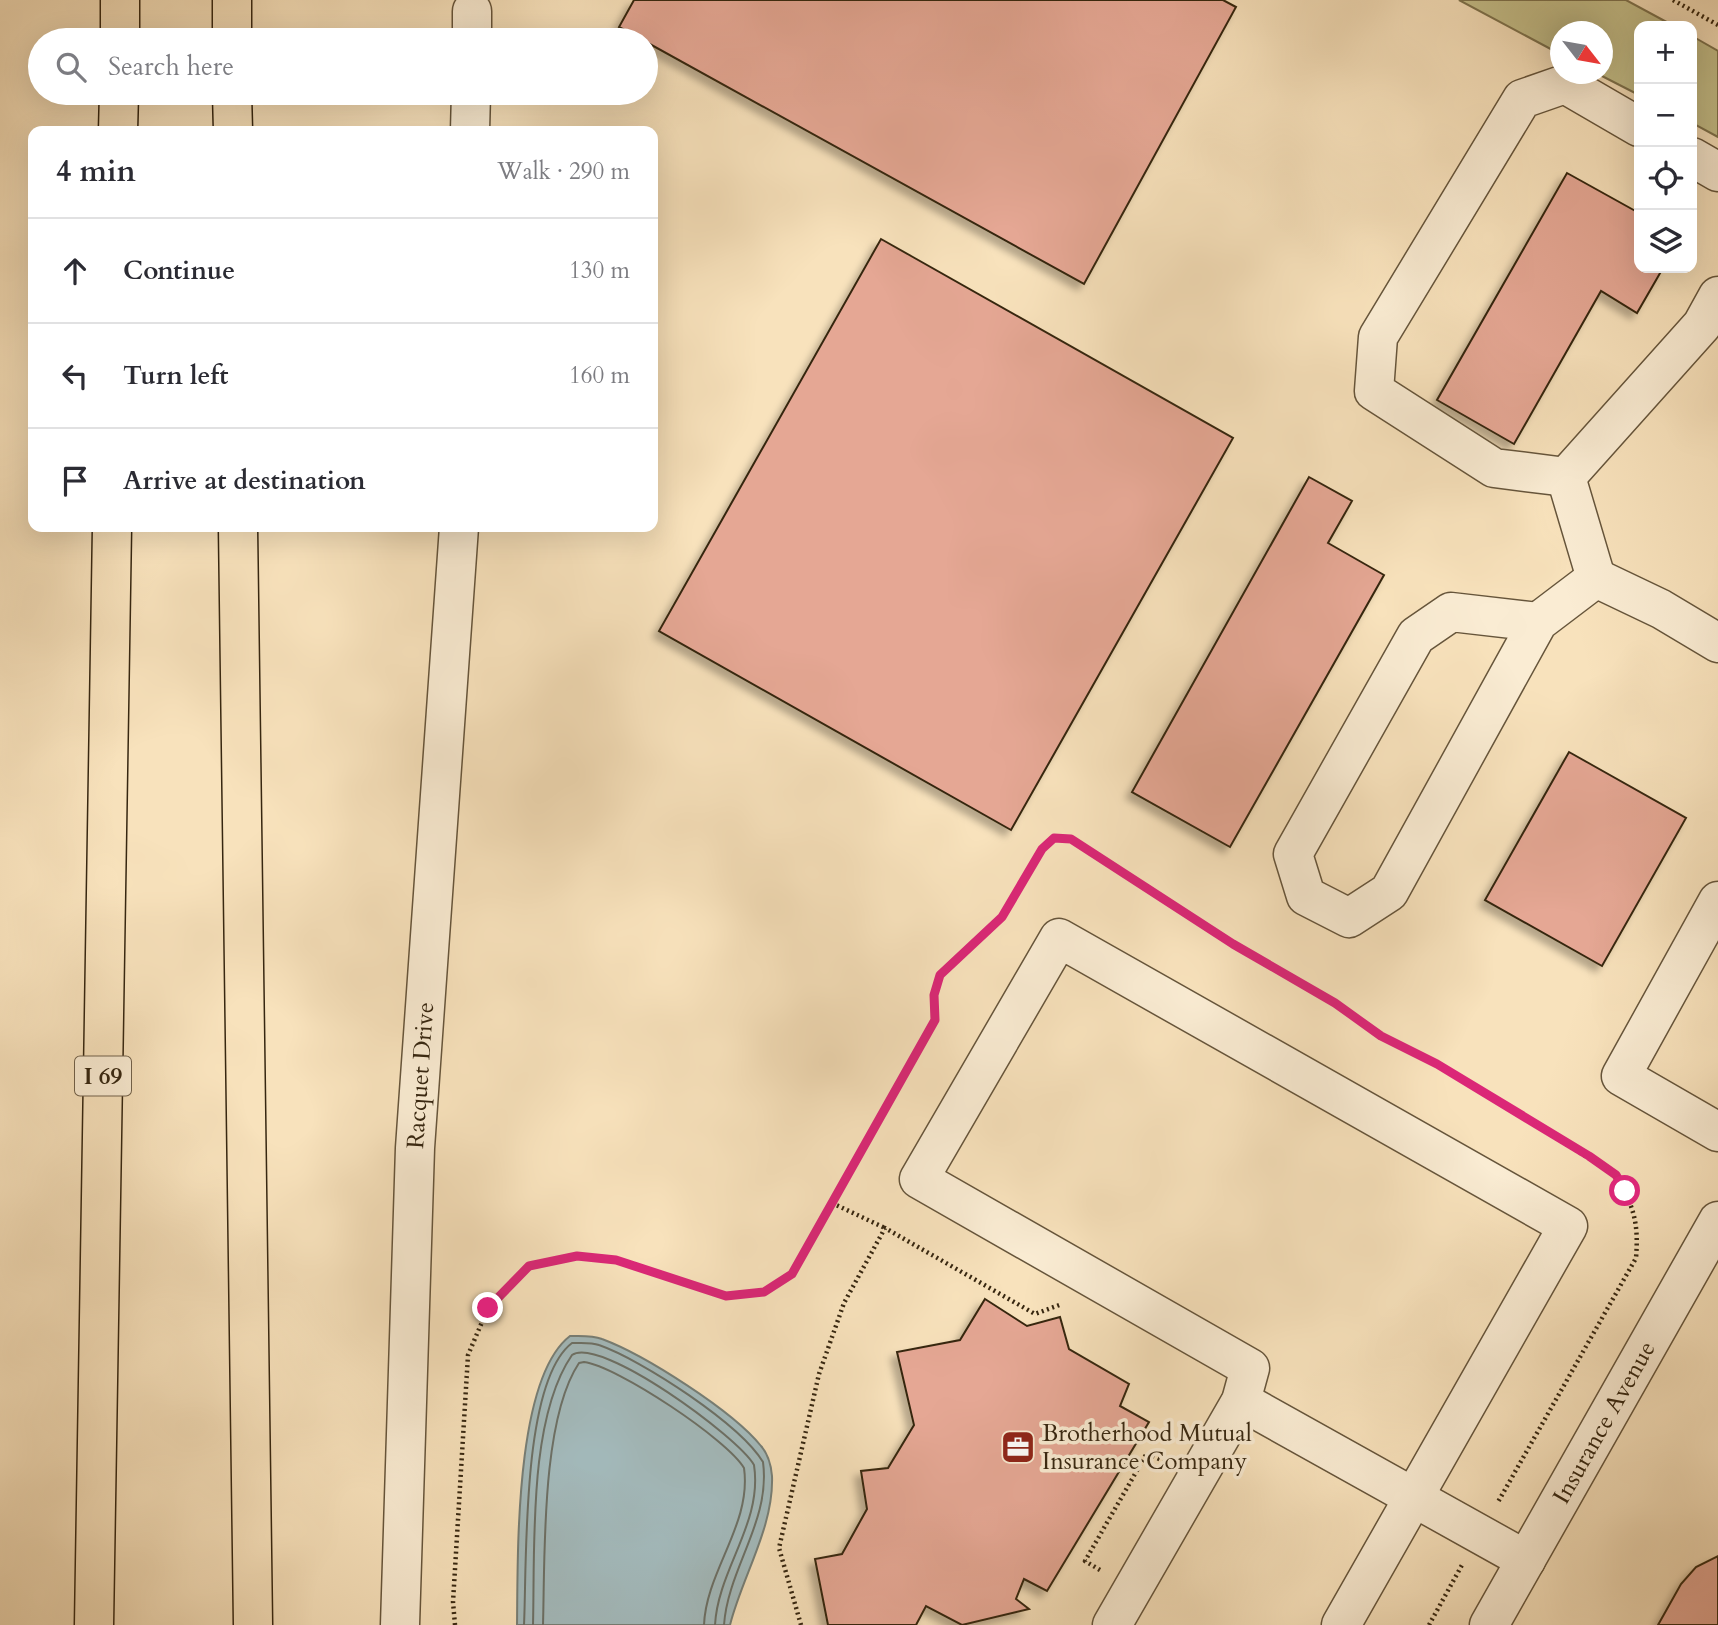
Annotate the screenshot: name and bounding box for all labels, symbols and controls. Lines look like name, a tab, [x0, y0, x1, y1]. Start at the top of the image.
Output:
north arrow	[1550, 21, 1613, 84]
map controls	[1634, 21, 1697, 273]
button: +	[1634, 21, 1697, 84]
search box	[28, 28, 658, 105]
icon: search	[52, 48, 90, 86]
text: Search here	[108, 49, 234, 84]
button: −	[1634, 84, 1697, 147]
button: locate	[1634, 147, 1697, 210]
text: 4 min	[56, 151, 136, 192]
text: Walk · 290 m	[497, 156, 630, 187]
button: layers	[1634, 210, 1697, 273]
icon: ahead	[56, 252, 94, 290]
text: Continue	[123, 253, 235, 288]
text: 130 m	[569, 255, 630, 286]
icon: left	[56, 357, 94, 395]
text: Turn left	[123, 358, 228, 393]
text: 160 m	[569, 360, 630, 391]
icon: arrive	[56, 462, 94, 500]
text: Arrive at destination	[123, 463, 366, 498]
street label: Racquet Drive	[398, 1001, 442, 1150]
road number: I 69	[75, 1056, 131, 1096]
route start	[1609, 1175, 1640, 1206]
route end	[472, 1292, 503, 1323]
street label: Insurance Avenue	[1545, 1335, 1663, 1510]
place label: Brotherhood Mutual Insurance Company	[1042, 1417, 1252, 1478]
office icon: Brotherhood Mutual Insurance Company	[999, 1428, 1037, 1466]

